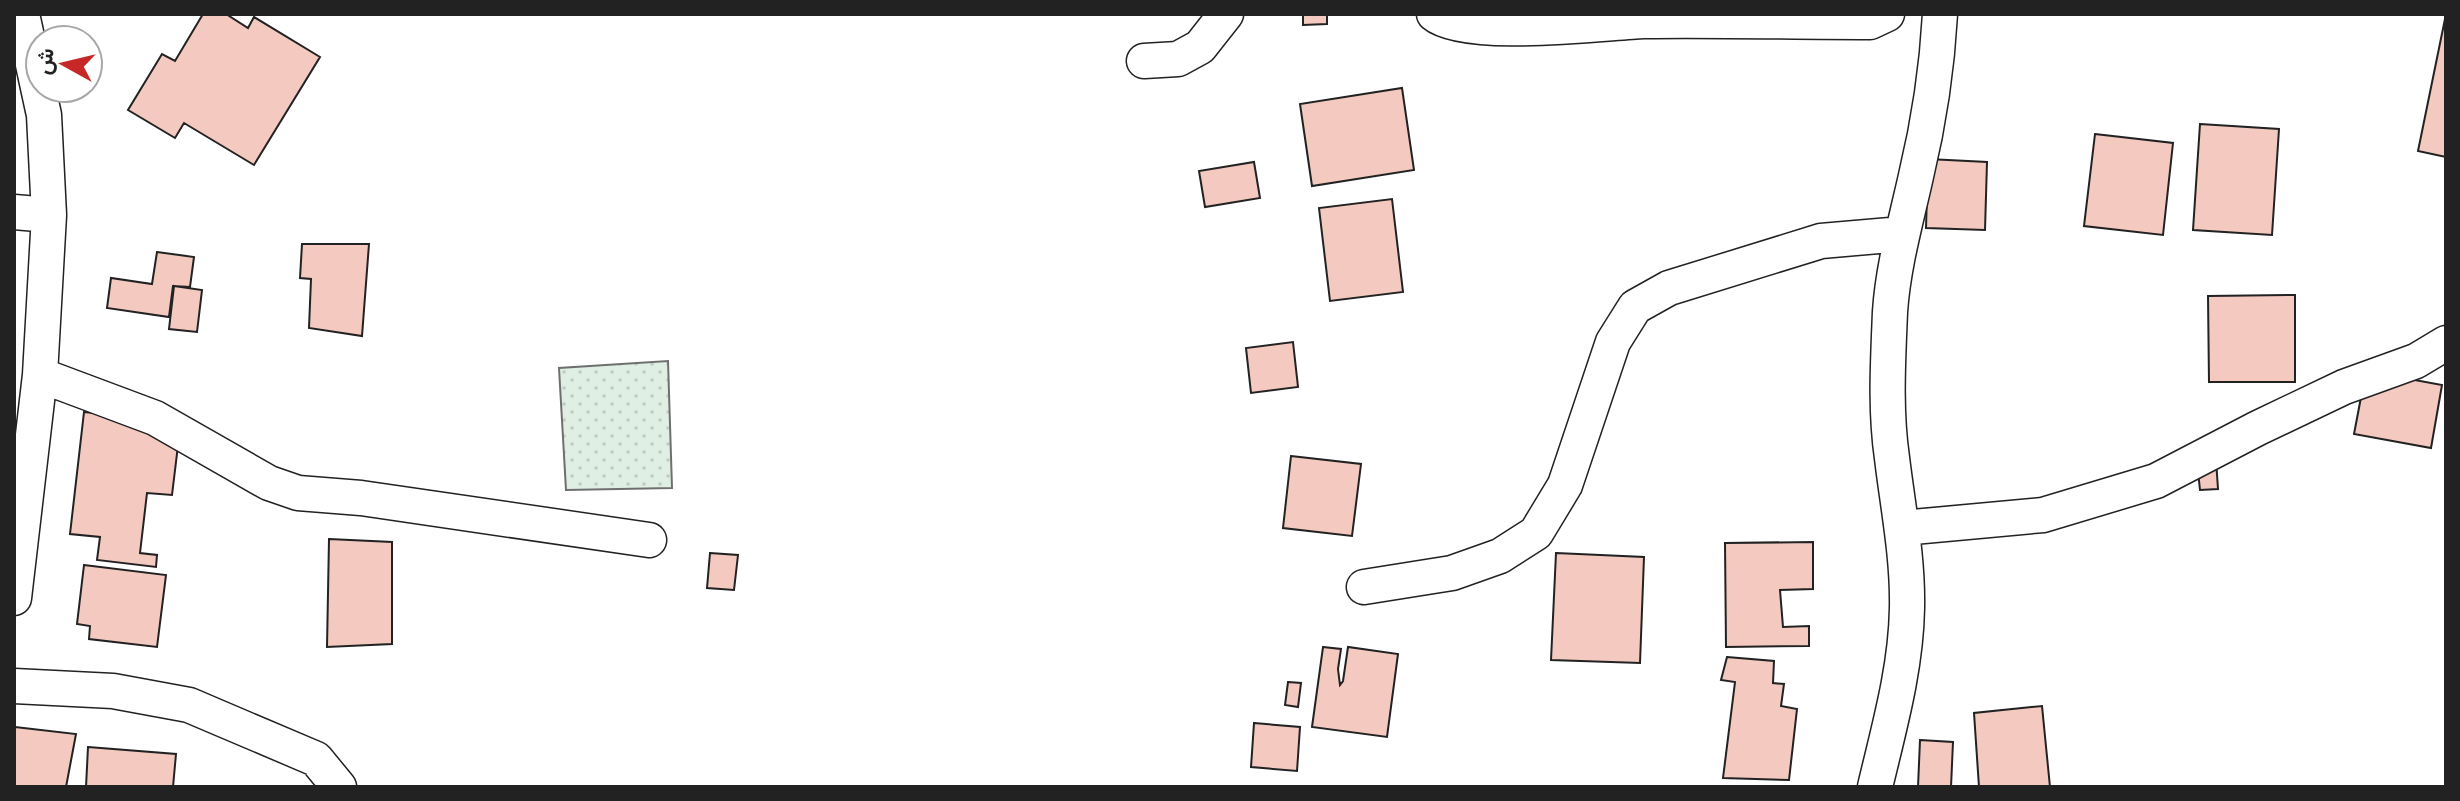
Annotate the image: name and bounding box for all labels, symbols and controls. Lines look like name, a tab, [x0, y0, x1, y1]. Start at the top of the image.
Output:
north arrow	[24, 24, 104, 104]
text: ش	[28, 46, 63, 77]

